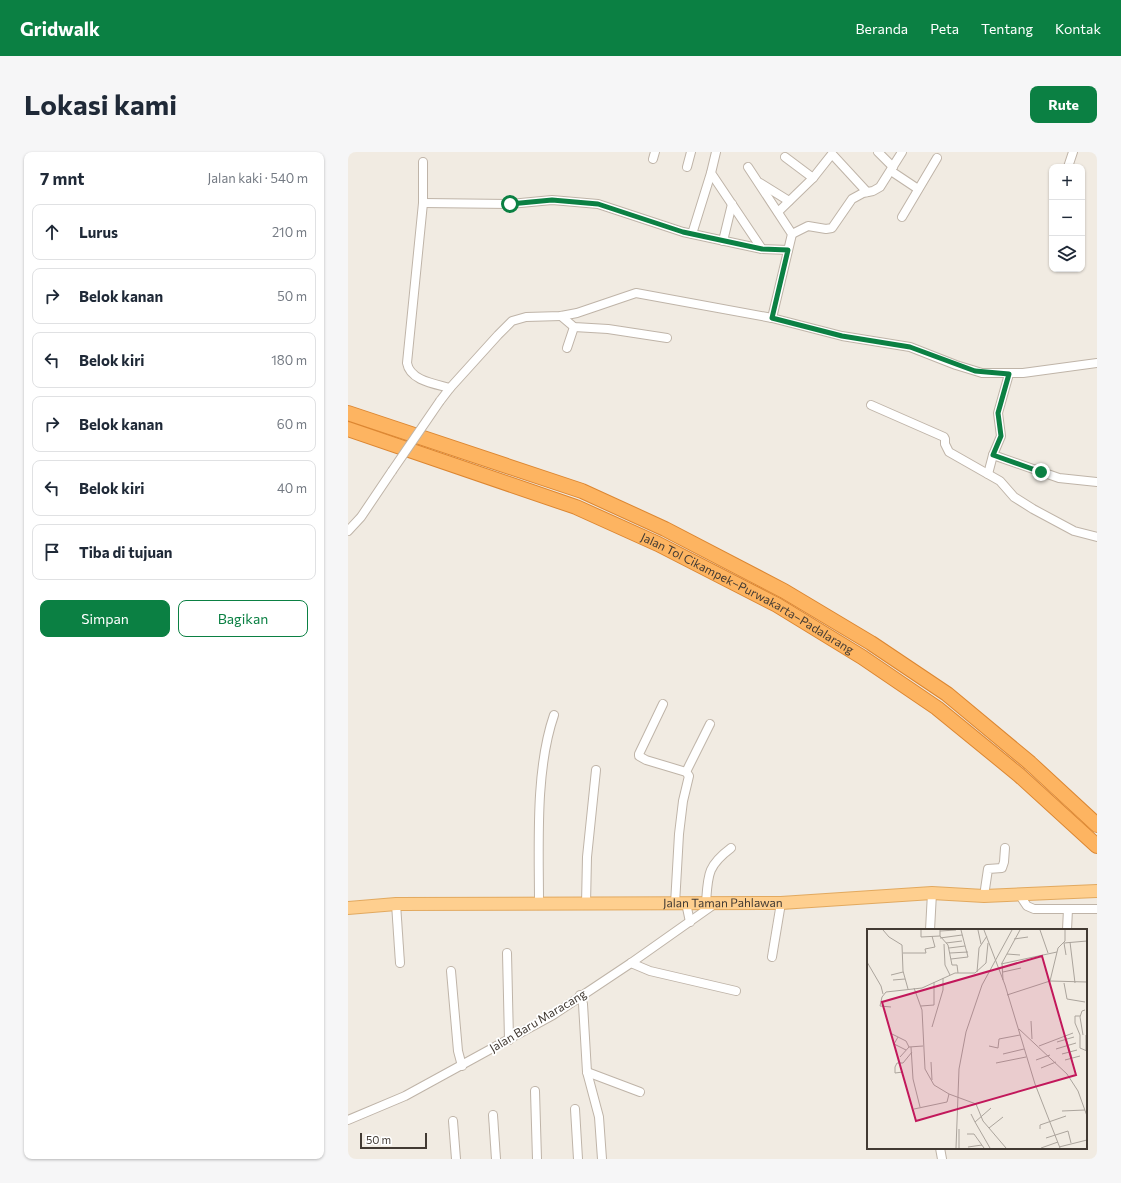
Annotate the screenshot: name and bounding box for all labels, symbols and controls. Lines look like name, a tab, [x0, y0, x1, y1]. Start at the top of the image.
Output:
text: Gridwalk	[20, 17, 100, 40]
text: Beranda	[856, 20, 908, 37]
text: Peta	[930, 20, 959, 37]
text: Tentang	[981, 20, 1033, 37]
text: Kontak	[1055, 20, 1101, 37]
button: Rute	[1030, 86, 1097, 123]
text: Lokasi kami	[24, 87, 177, 121]
map controls	[1049, 164, 1085, 272]
button: +	[1049, 164, 1085, 200]
text: 7 mnt	[40, 168, 84, 189]
text: Jalan kaki · 540 m	[208, 170, 308, 186]
route start	[501, 195, 519, 213]
button: −	[1049, 200, 1085, 236]
icon: ahead	[41, 221, 63, 243]
text: Lurus	[79, 223, 118, 241]
text: 210 m	[272, 224, 307, 240]
button: layers	[1049, 236, 1085, 272]
icon: right	[41, 285, 63, 307]
text: Belok kanan	[79, 287, 163, 305]
text: 50 m	[277, 288, 307, 304]
icon: left	[41, 349, 63, 371]
text: Belok kiri	[79, 351, 145, 369]
text: 180 m	[271, 352, 307, 368]
icon: right	[41, 413, 63, 435]
text: Belok kanan	[79, 415, 163, 433]
text: 60 m	[277, 416, 307, 432]
route end	[1032, 463, 1050, 481]
icon: left	[41, 477, 63, 499]
text: Belok kiri	[79, 479, 145, 497]
text: 40 m	[277, 480, 307, 496]
street label: Jalan Tol Cikampek–Purwakarta–Padalarang	[639, 529, 857, 657]
icon: arrive	[41, 541, 63, 563]
text: Tiba di tujuan	[79, 543, 173, 561]
button: Simpan	[40, 600, 170, 637]
button: Bagikan	[178, 600, 308, 637]
street label: Jalan Taman Pahlawan	[663, 895, 783, 910]
inset map	[867, 929, 1087, 1149]
street label: Jalan Baru Maracang	[487, 985, 589, 1055]
scale bar	[360, 1131, 427, 1150]
text: 50 m	[366, 1133, 391, 1146]

